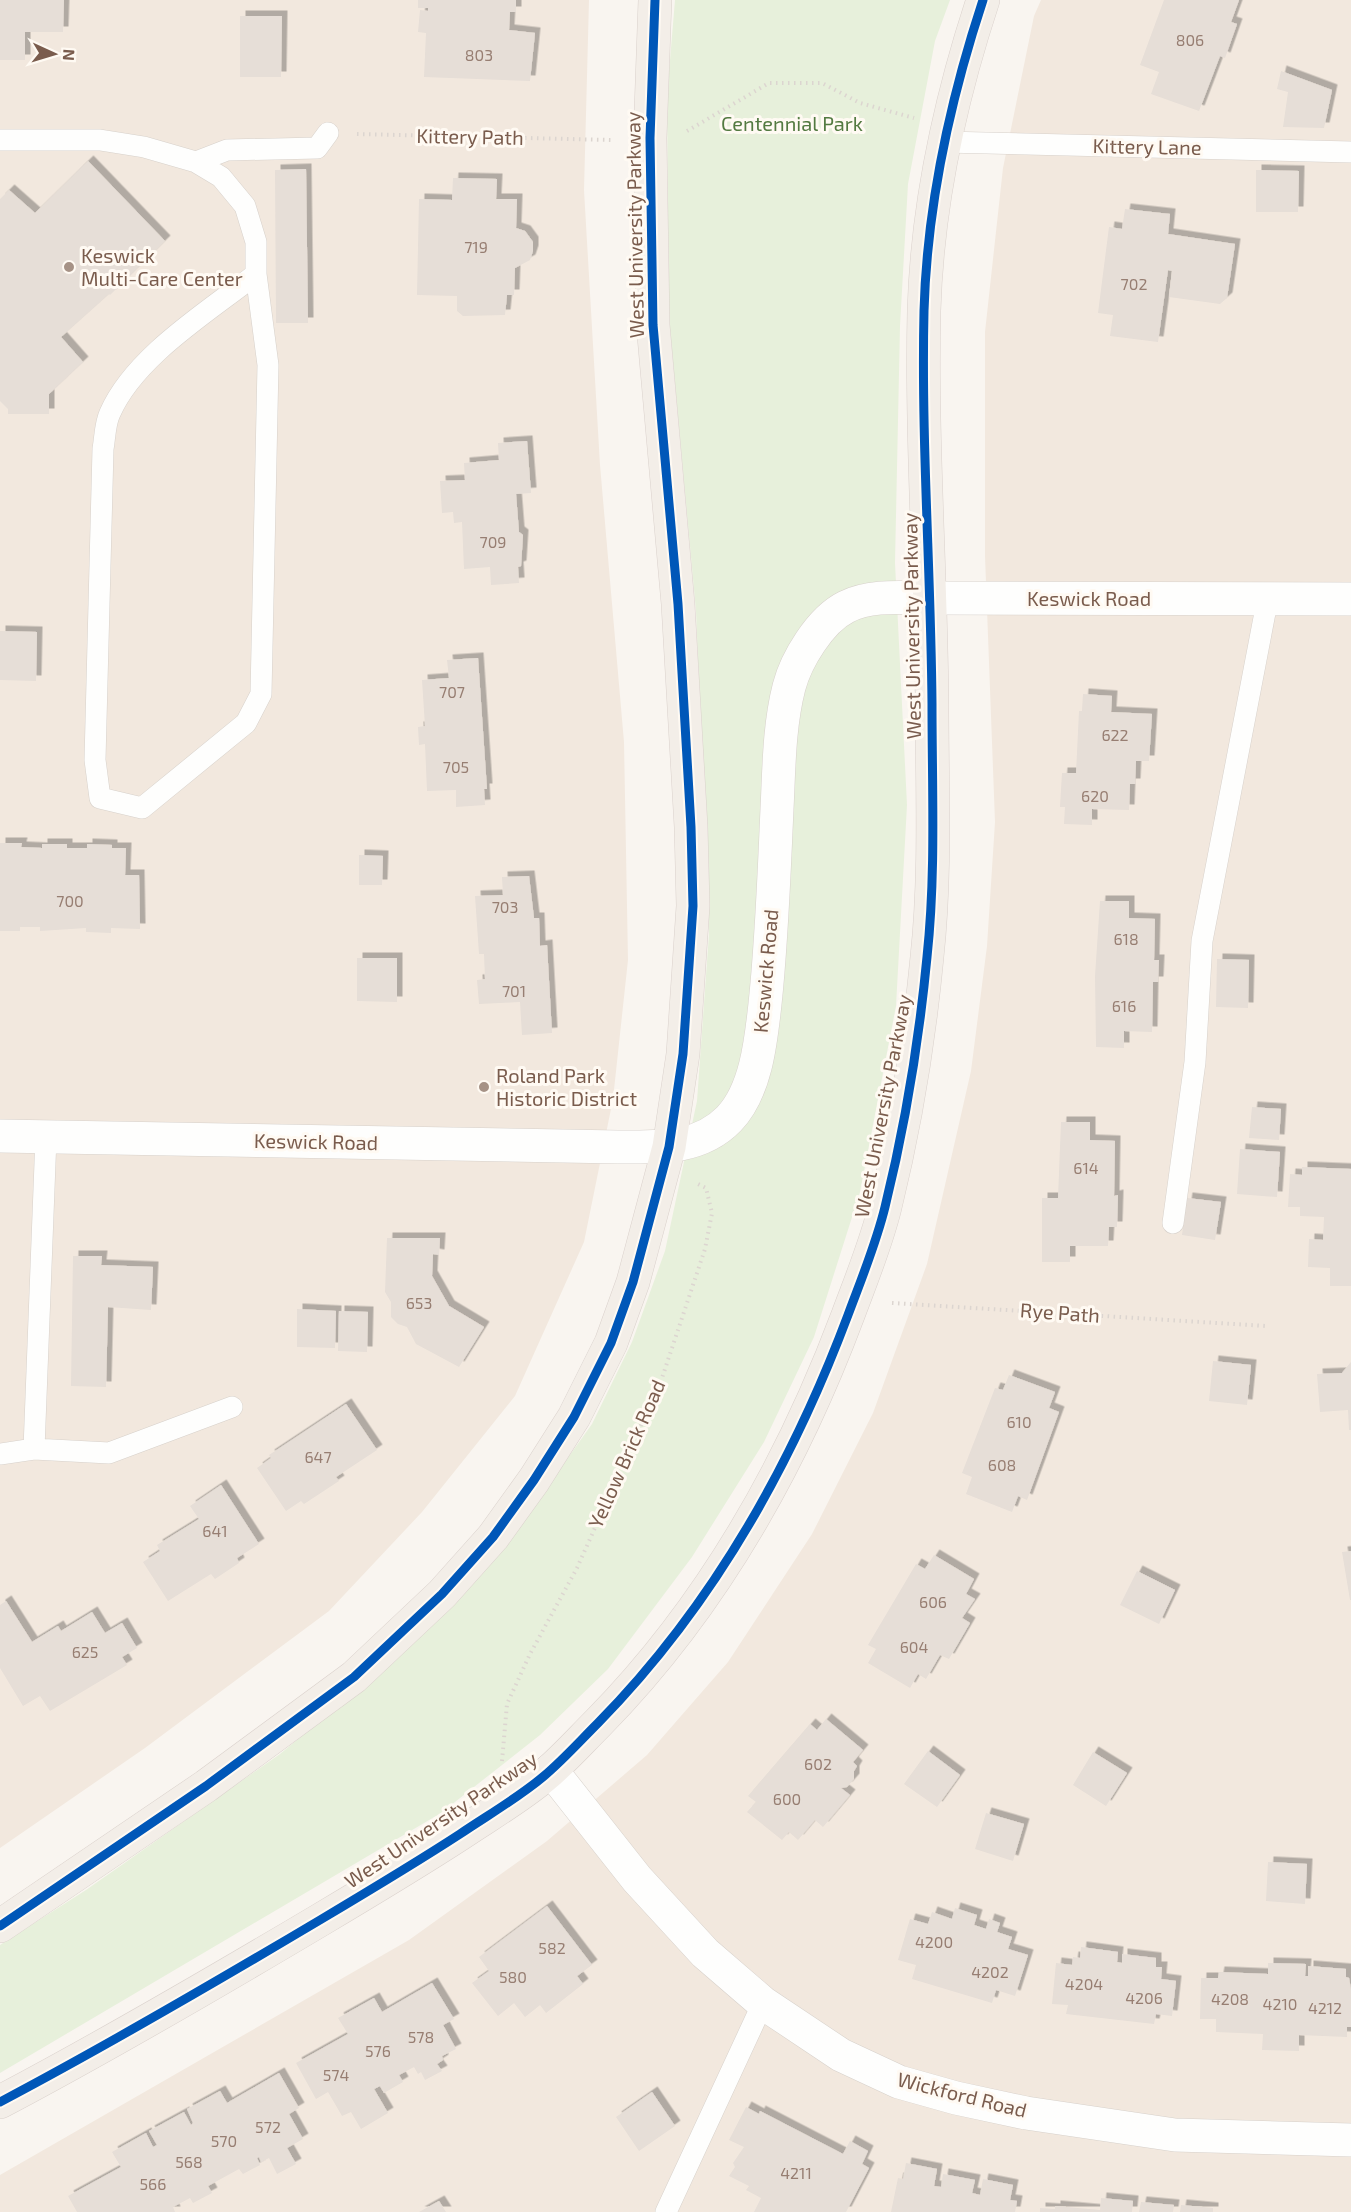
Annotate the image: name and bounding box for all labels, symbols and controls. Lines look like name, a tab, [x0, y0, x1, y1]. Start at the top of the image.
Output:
north arrow	[24, 24, 84, 84]
house number: 806	[1176, 30, 1204, 49]
house number: 803	[465, 45, 493, 64]
text: N	[60, 49, 79, 62]
street label: West University Parkway	[620, 111, 648, 339]
park label: Centennial Park	[721, 111, 863, 135]
street label: Kittery Path	[416, 123, 524, 149]
street label: Kittery Lane	[1092, 133, 1202, 159]
house number: 719	[464, 237, 488, 256]
place label: Keswick Multi-Care Center	[81, 243, 243, 290]
marker: Keswick Multi-Care Center	[62, 260, 76, 274]
house number: 702	[1121, 274, 1147, 293]
street label: West University Parkway	[897, 512, 925, 740]
house number: 709	[480, 532, 507, 551]
street label: Keswick Road	[1027, 586, 1151, 610]
house number: 707	[439, 682, 465, 701]
house number: 622	[1101, 725, 1129, 744]
house number: 705	[443, 757, 469, 776]
house number: 620	[1081, 786, 1109, 805]
house number: 700	[56, 891, 84, 910]
house number: 703	[492, 897, 518, 916]
street label: Keswick Road	[748, 908, 782, 1034]
house number: 618	[1113, 929, 1139, 948]
house number: 701	[502, 981, 526, 1000]
street label: West University Parkway	[849, 992, 916, 1219]
house number: 616	[1112, 996, 1136, 1015]
place label: Roland Park Historic District	[496, 1063, 637, 1110]
marker: Roland Park Historic District	[477, 1080, 491, 1094]
street label: Keswick Road	[254, 1128, 378, 1154]
house number: 614	[1073, 1158, 1099, 1177]
house number: 653	[406, 1293, 432, 1312]
street label: Rye Path	[1019, 1297, 1101, 1327]
street label: Yellow Brick Road	[583, 1376, 670, 1532]
house number: 610	[1006, 1412, 1032, 1431]
house number: 647	[304, 1447, 332, 1466]
house number: 608	[988, 1455, 1016, 1474]
house number: 641	[202, 1521, 228, 1540]
house number: 606	[919, 1592, 947, 1611]
house number: 604	[900, 1637, 928, 1656]
house number: 625	[72, 1642, 98, 1661]
street label: West University Parkway	[340, 1746, 542, 1893]
house number: 602	[804, 1754, 832, 1773]
house number: 600	[773, 1789, 801, 1808]
house number: 4200	[915, 1932, 953, 1951]
house number: 582	[538, 1938, 566, 1957]
house number: 4202	[971, 1962, 1009, 1981]
house number: 580	[499, 1967, 527, 1986]
house number: 4204	[1065, 1974, 1103, 1993]
house number: 4206	[1125, 1988, 1163, 2007]
house number: 4208	[1211, 1989, 1249, 2008]
house number: 4210	[1263, 1994, 1297, 2013]
house number: 4212	[1308, 1998, 1342, 2017]
house number: 578	[408, 2027, 434, 2046]
house number: 576	[365, 2041, 391, 2060]
house number: 574	[323, 2065, 349, 2084]
street label: Wickford Road	[895, 2066, 1029, 2122]
house number: 572	[255, 2117, 281, 2136]
house number: 570	[211, 2131, 237, 2150]
house number: 568	[175, 2152, 203, 2171]
house number: 4211	[780, 2163, 812, 2182]
house number: 566	[140, 2174, 166, 2193]

